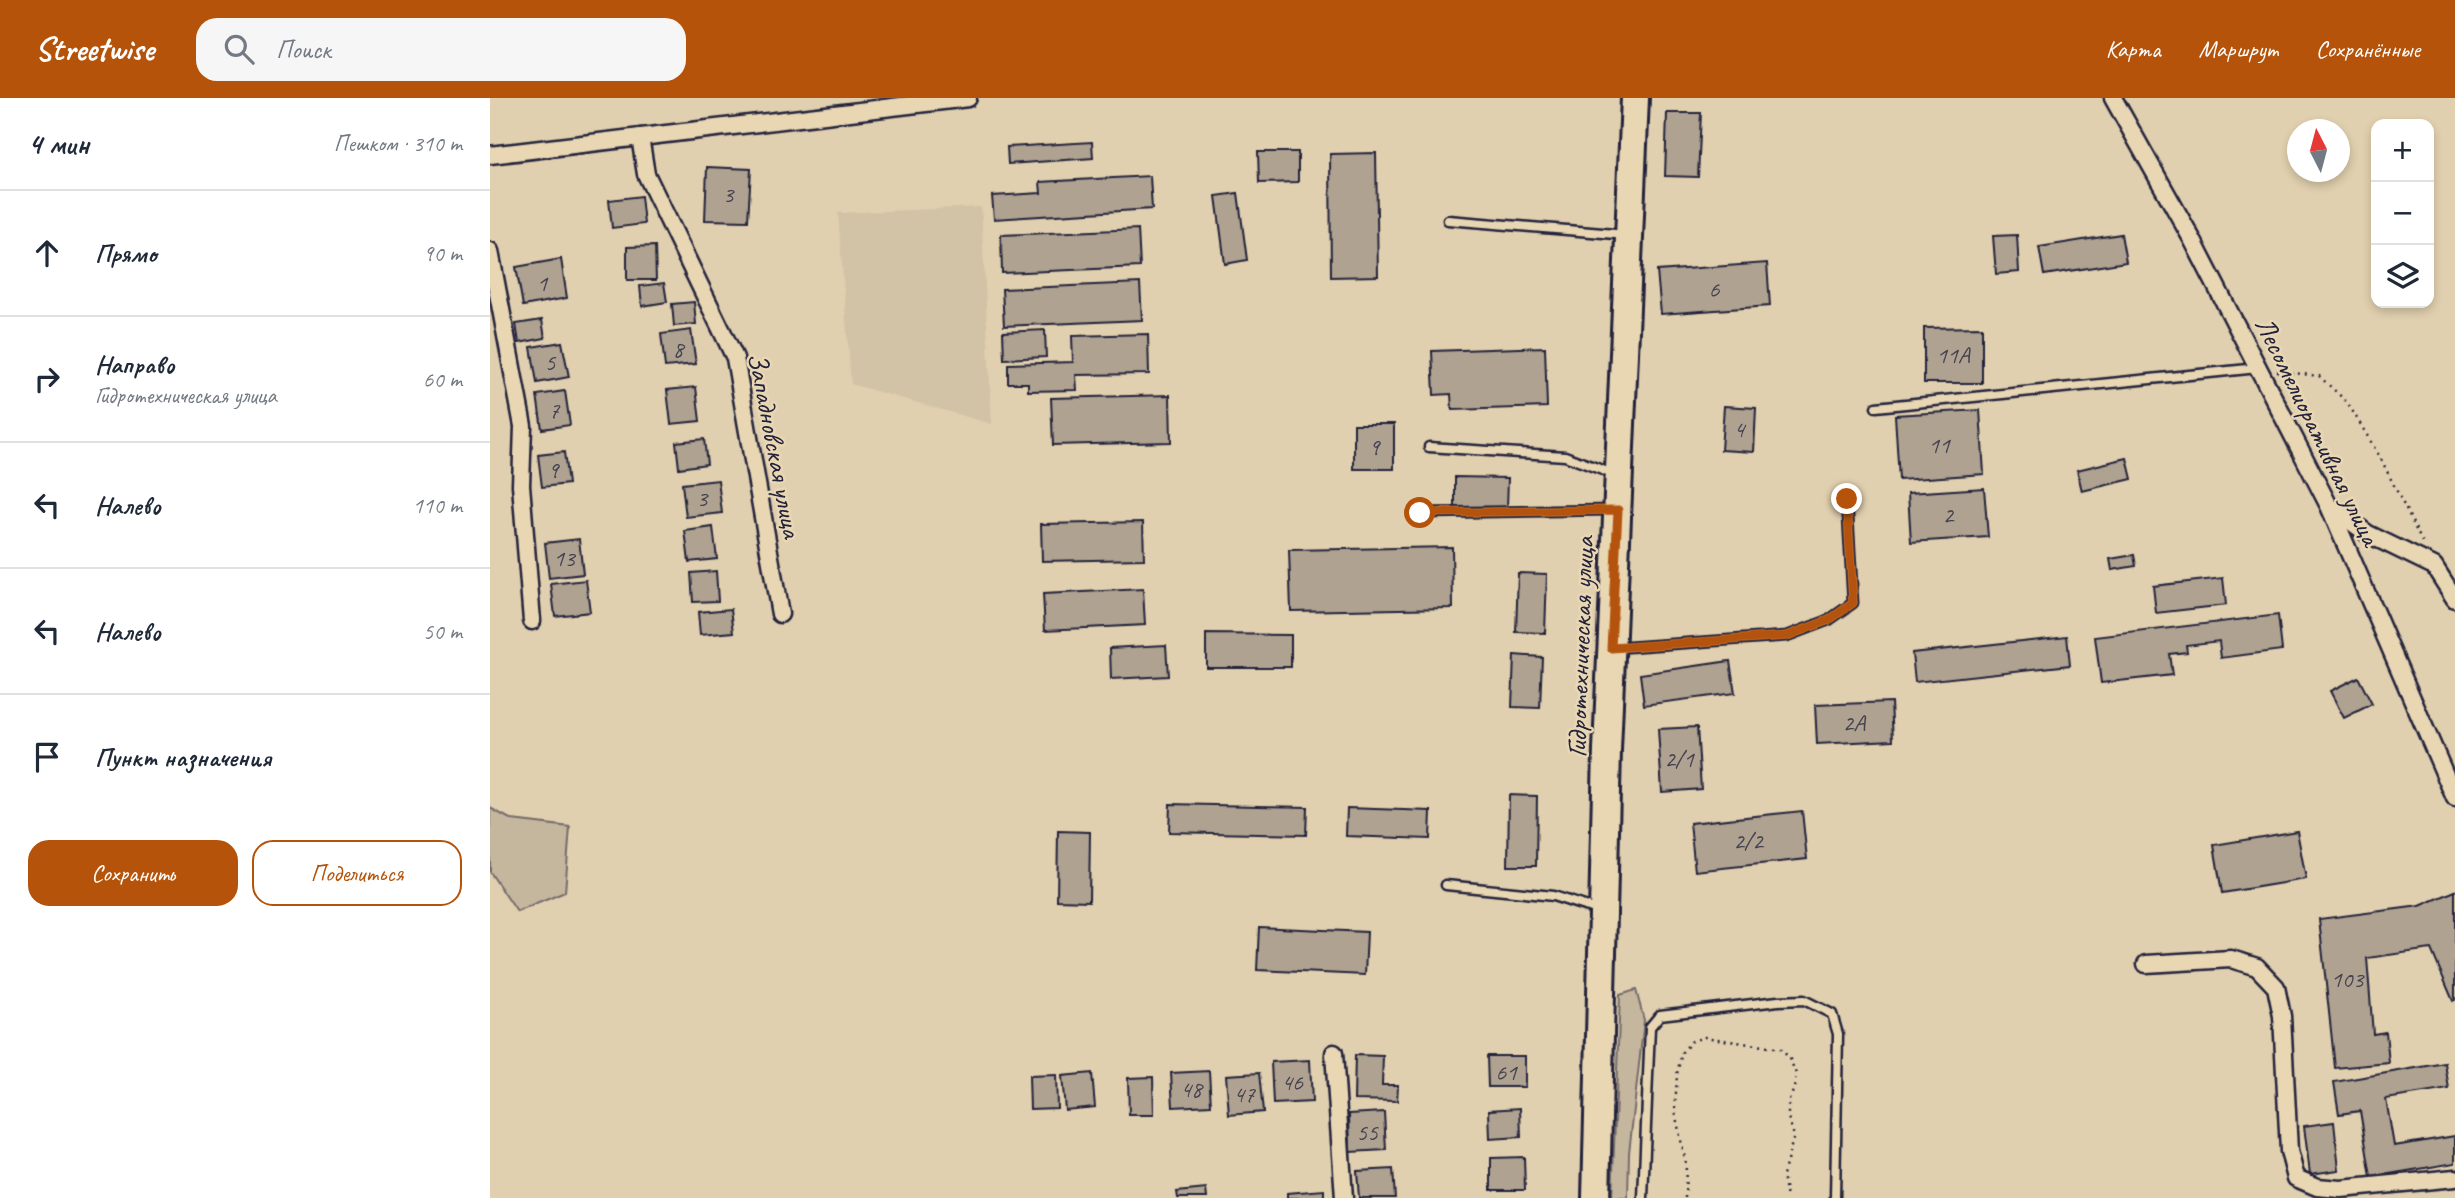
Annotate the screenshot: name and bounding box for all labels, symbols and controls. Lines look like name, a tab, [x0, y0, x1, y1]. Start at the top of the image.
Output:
search box	[196, 18, 686, 81]
text: Streetwise	[35, 28, 154, 70]
icon: search	[220, 30, 258, 68]
text: Поиск	[276, 33, 331, 66]
text: Карта	[2106, 34, 2161, 64]
text: Маршрут	[2199, 34, 2278, 64]
text: Сохранённые	[2316, 34, 2420, 64]
north arrow	[2287, 119, 2350, 182]
map controls	[2371, 119, 2434, 308]
button: +	[2371, 119, 2434, 182]
text: 4 мин	[28, 125, 89, 163]
text: Пешком · 310 m	[334, 129, 462, 158]
house number: 3	[723, 179, 736, 209]
button: −	[2371, 182, 2434, 245]
icon: ahead	[28, 234, 66, 272]
text: Прямо	[95, 237, 157, 270]
text: 90 m	[423, 239, 462, 268]
button: layers	[2371, 245, 2434, 308]
house number: 1	[537, 268, 549, 298]
house number: 6	[1709, 274, 1721, 304]
street label: Лесомелиоративная улица	[2247, 311, 2390, 553]
house number: 8	[673, 334, 686, 364]
house number: 11А	[1936, 340, 1971, 370]
house number: 5	[545, 347, 557, 377]
text: Направо	[95, 348, 174, 381]
street label: Западновская улица	[740, 349, 810, 542]
icon: right	[28, 360, 66, 398]
text: 60 m	[423, 365, 462, 394]
text: Гидротехническая улица	[95, 381, 277, 410]
house number: 7	[549, 395, 561, 425]
house number: 4	[1734, 414, 1747, 444]
house number: 11	[1928, 430, 1951, 460]
house number: 9	[1369, 432, 1382, 462]
house number: 9	[548, 455, 561, 485]
house number: 3	[697, 483, 710, 513]
route end	[1831, 483, 1862, 514]
icon: left	[28, 486, 66, 524]
text: Налево	[95, 489, 161, 522]
text: 110 m	[413, 491, 462, 520]
route start	[1404, 497, 1435, 528]
house number: 2	[1943, 500, 1956, 530]
street label: Гидротехническая улица	[1559, 534, 1601, 758]
house number: 13	[553, 543, 577, 573]
icon: left	[28, 612, 66, 650]
text: Налево	[95, 615, 161, 648]
text: 50 m	[423, 617, 462, 646]
house number: 2А	[1843, 708, 1866, 738]
icon: arrive	[28, 738, 66, 776]
text: Пункт назначения	[95, 741, 271, 774]
house number: 2/1	[1664, 744, 1695, 774]
house number: 2/2	[1733, 826, 1765, 856]
button: Сохранить	[28, 840, 238, 906]
button: Поделиться	[252, 840, 462, 906]
house number: 103	[2331, 964, 2365, 994]
house number: 61	[1495, 1057, 1518, 1087]
house number: 46	[1281, 1067, 1304, 1097]
house number: 48	[1180, 1074, 1204, 1104]
house number: 47	[1233, 1079, 1256, 1109]
house number: 55	[1356, 1117, 1379, 1147]

